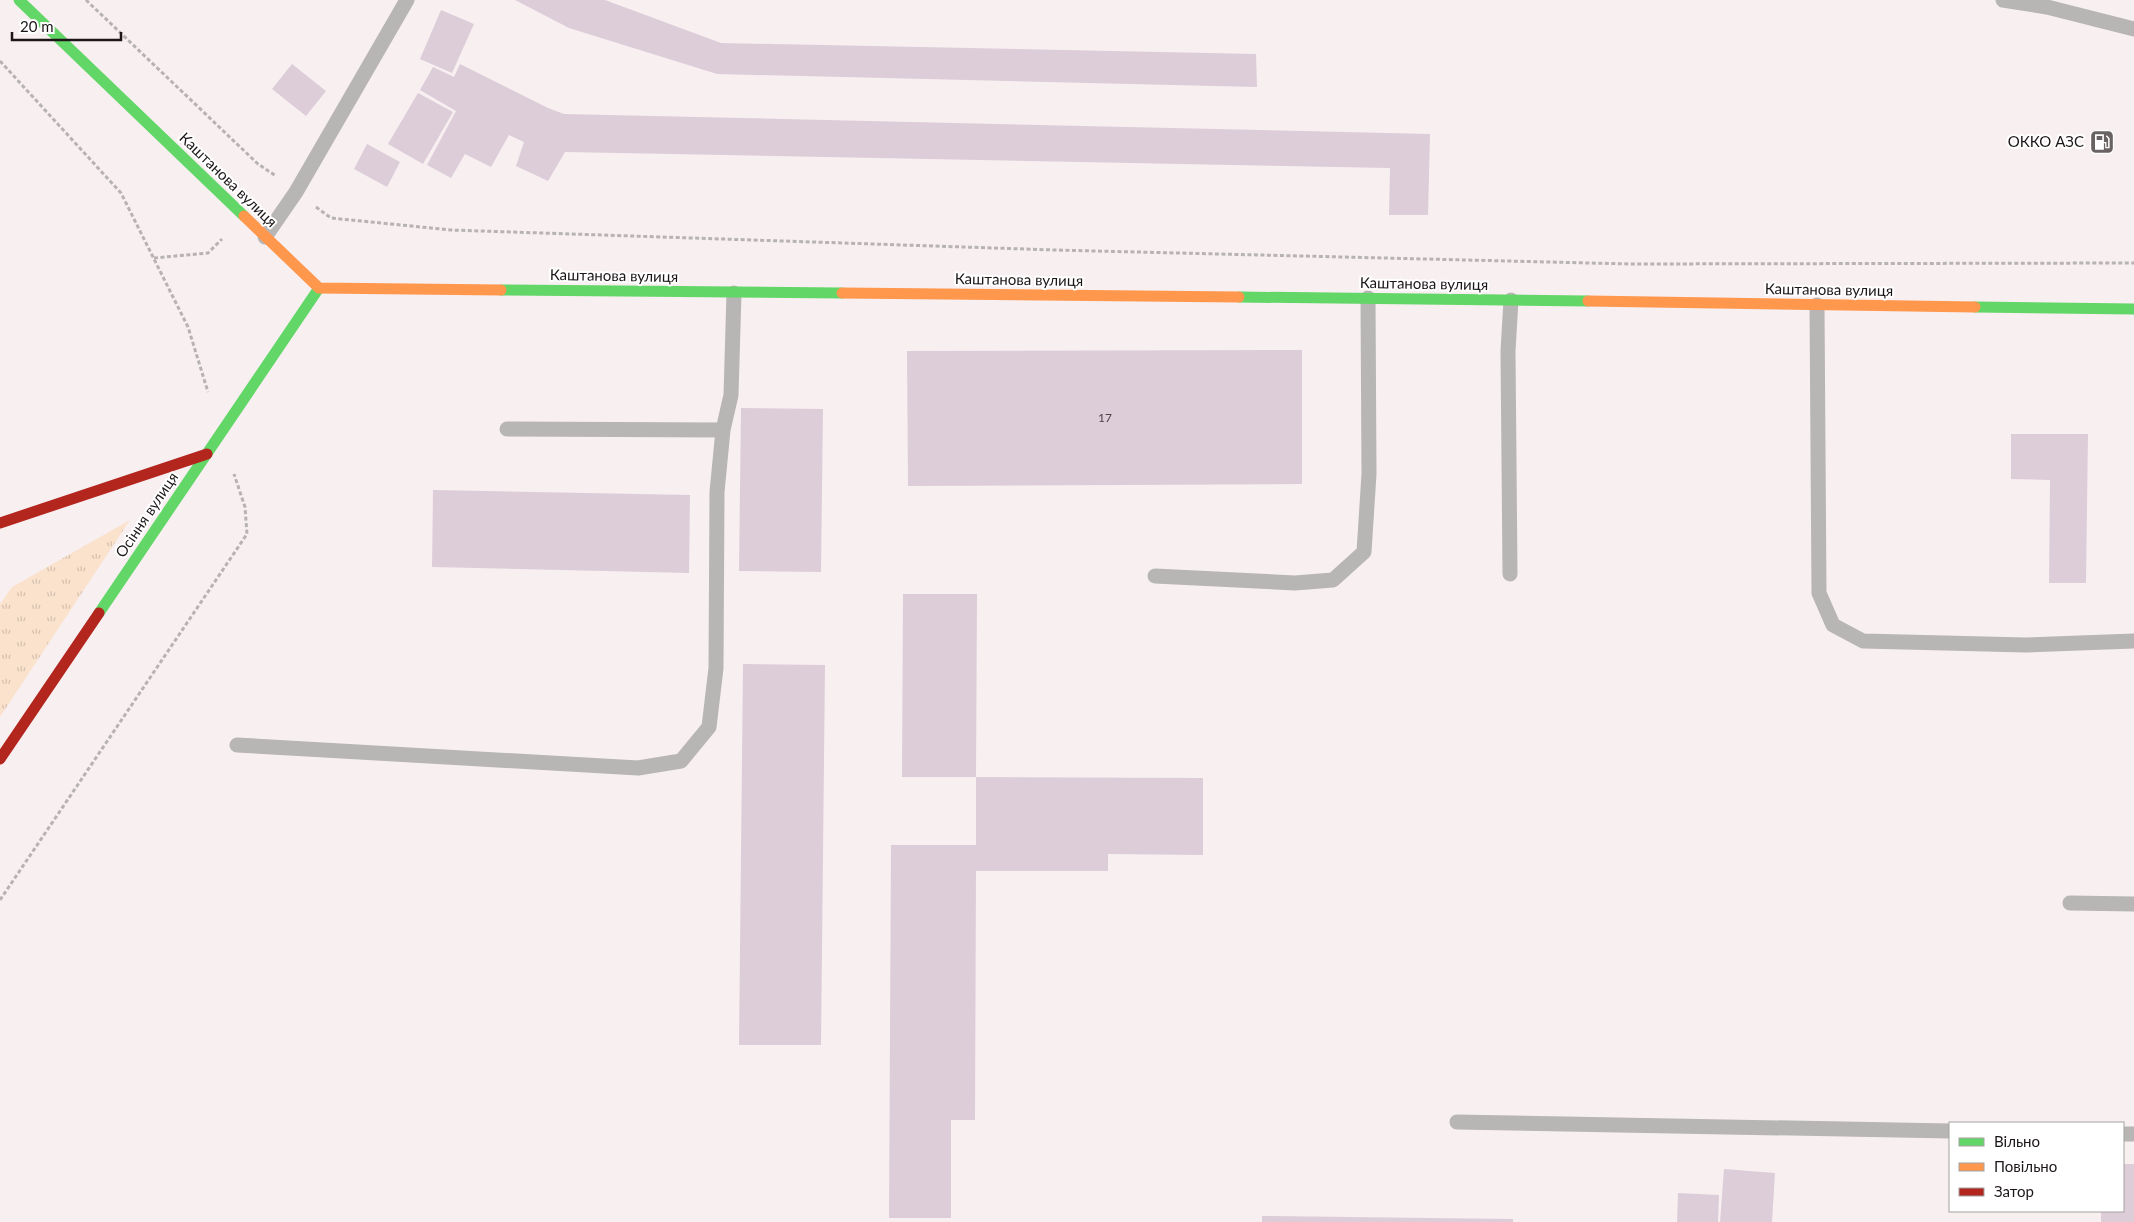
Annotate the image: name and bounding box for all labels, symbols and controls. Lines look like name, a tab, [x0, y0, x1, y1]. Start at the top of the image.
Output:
scale bar	[12, 10, 121, 42]
text: 20 m	[20, 17, 54, 35]
street label: Каштанова вулиця	[176, 128, 281, 230]
fuel station icon: ОККО АЗС	[2089, 129, 2115, 155]
place label: ОККО АЗС	[2008, 132, 2084, 150]
street label: Каштанова вулиця	[550, 265, 678, 285]
street label: Каштанова вулиця	[955, 269, 1083, 289]
street label: Каштанова вулиця	[1360, 273, 1488, 293]
street label: Каштанова вулиця	[1765, 279, 1893, 299]
house number: 17	[1098, 410, 1112, 425]
street label: Осіння вулиця	[111, 468, 181, 560]
legend	[1949, 1122, 2124, 1212]
text: Вільно	[1994, 1132, 2040, 1150]
text: Повільно	[1994, 1157, 2057, 1175]
text: Затор	[1994, 1182, 2034, 1200]

